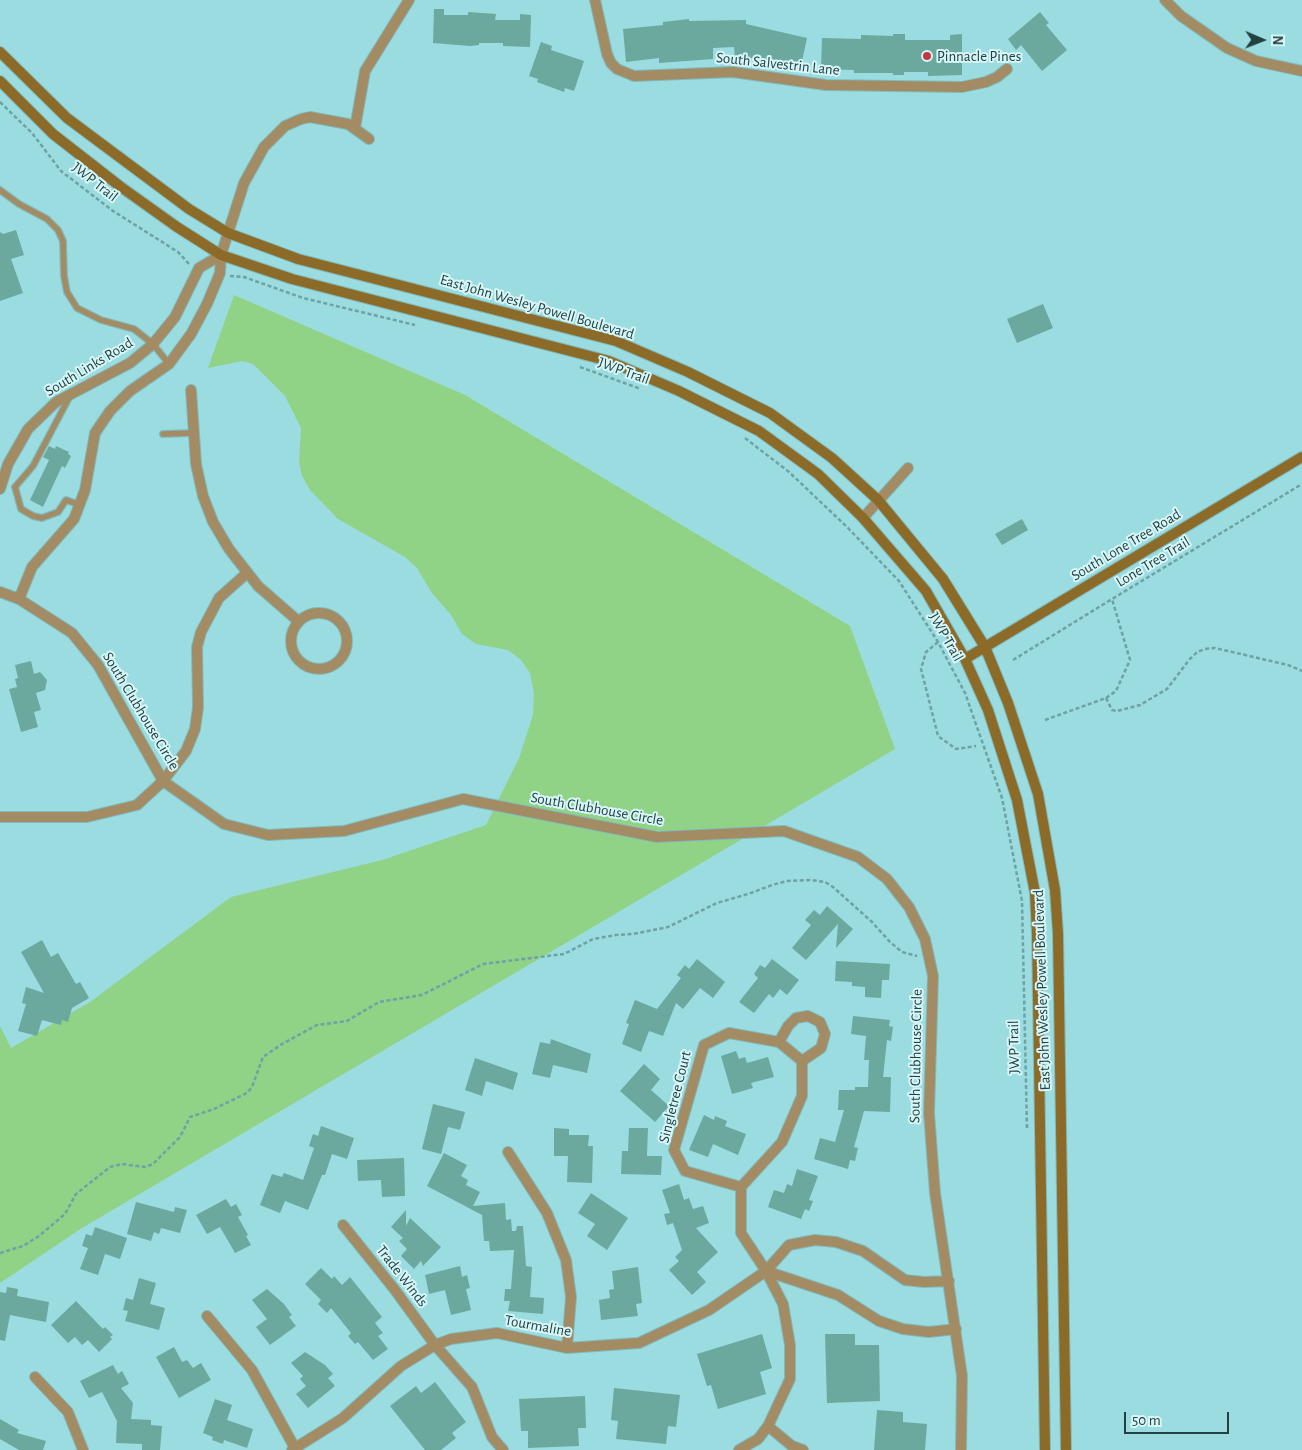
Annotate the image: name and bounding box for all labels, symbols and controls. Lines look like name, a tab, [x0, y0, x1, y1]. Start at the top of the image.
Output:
north arrow	[1237, 15, 1287, 65]
text: N	[1270, 35, 1284, 45]
place label: Pinnacle Pines	[937, 47, 1021, 65]
street label: South Salvestrin Lane	[715, 49, 841, 79]
marker: Pinnacle Pines	[921, 50, 933, 62]
street label: JWP Trail	[68, 158, 122, 206]
street label: East John Wesley Powell Boulevard	[438, 271, 636, 343]
street label: South Links Road	[42, 334, 136, 400]
street label: JWP Trail	[596, 353, 652, 389]
street label: South Lone Tree Road	[1068, 505, 1184, 585]
street label: Lone Tree Trail	[1113, 533, 1193, 591]
street label: JWP Trail	[925, 609, 967, 665]
street label: South Clubhouse Circle	[99, 649, 183, 773]
street label: South Clubhouse Circle	[529, 788, 665, 830]
street label: East John Wesley Powell Boulevard	[1029, 889, 1055, 1091]
street label: South Clubhouse Circle	[906, 989, 926, 1123]
street label: JWP Trail	[1005, 1020, 1023, 1074]
street label: Singletree Court	[655, 1049, 695, 1145]
street label: Trade Winds	[372, 1242, 432, 1310]
street label: Tourmaline	[503, 1311, 573, 1341]
scale bar	[1127, 1402, 1232, 1434]
text: 50 m	[1132, 1413, 1161, 1428]

